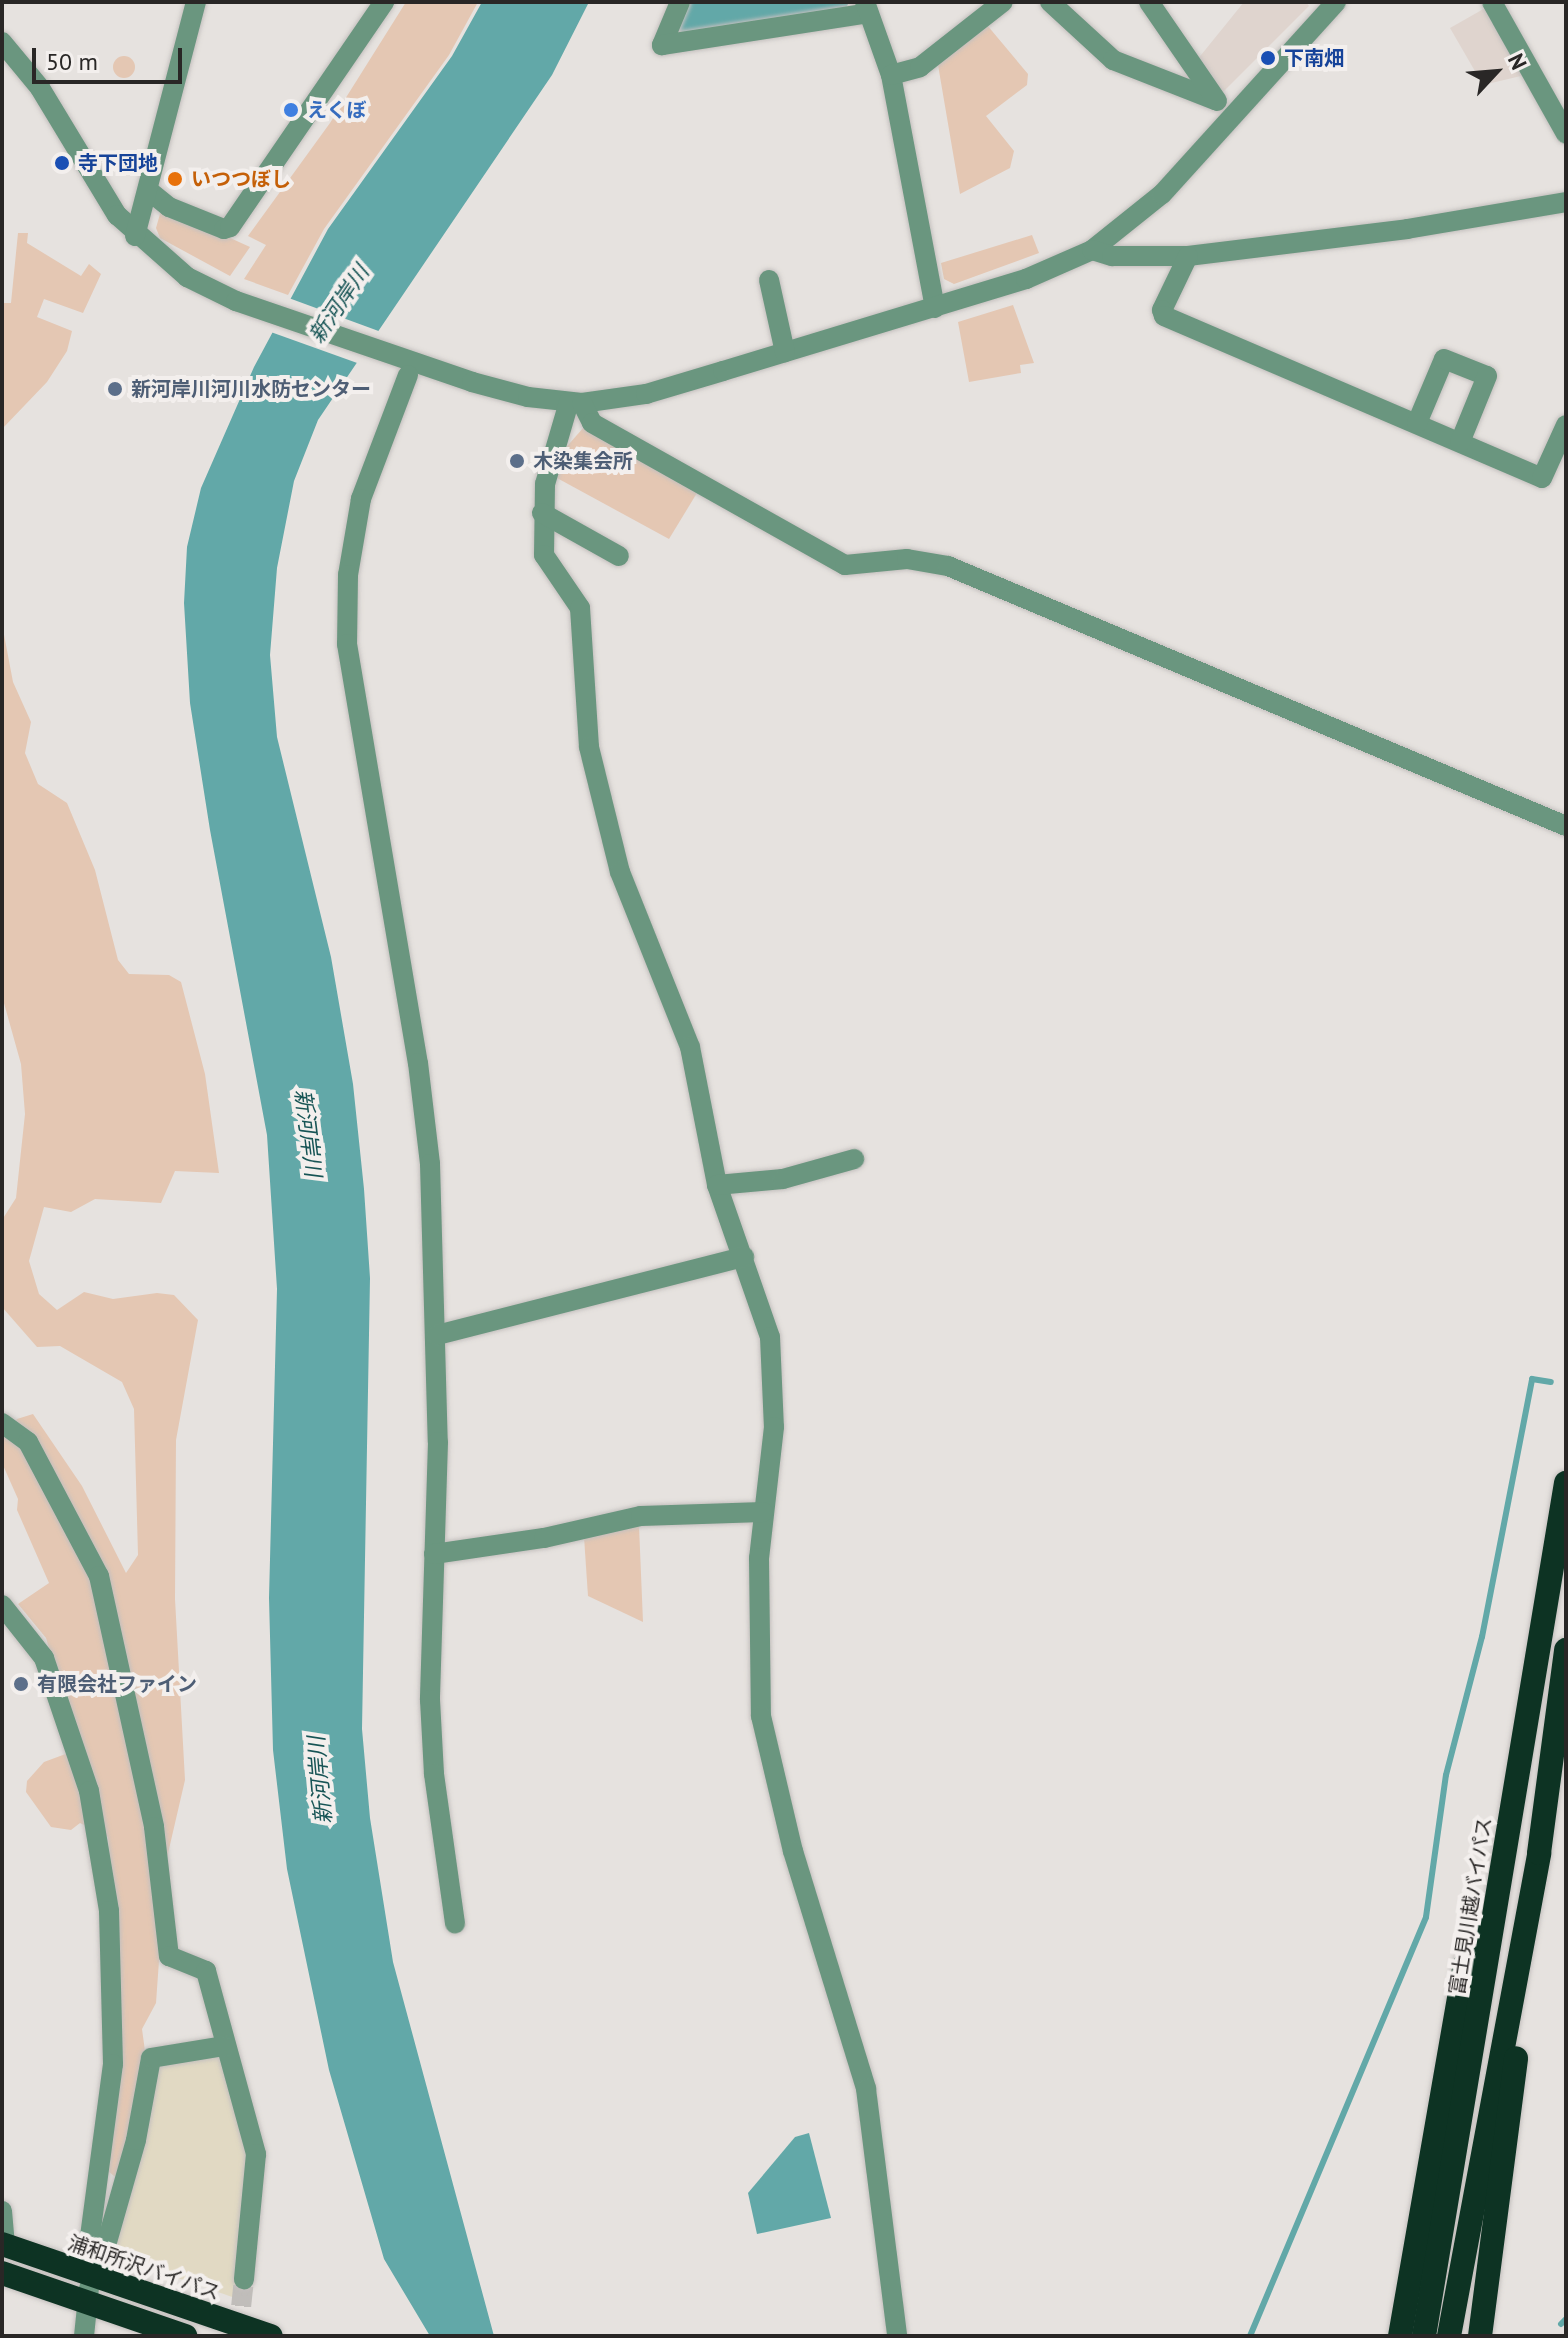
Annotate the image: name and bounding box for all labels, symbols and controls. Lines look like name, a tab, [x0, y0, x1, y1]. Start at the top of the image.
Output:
scale bar	[36, 32, 186, 82]
north arrow	[1456, 32, 1536, 112]
text: 50 m	[46, 46, 98, 77]
place label: 下南畑	[1284, 46, 1344, 70]
marker: 下南畑	[1259, 49, 1277, 67]
text: N	[1502, 49, 1533, 74]
place label: えくぼ	[307, 98, 367, 122]
marker: えくぼ	[282, 101, 300, 119]
place label: 寺下団地	[78, 151, 158, 175]
marker: 寺下団地	[53, 154, 71, 172]
place label: いつつぼし	[191, 167, 291, 191]
marker: いつつぼし	[166, 170, 184, 188]
water label: 新河岸川	[303, 260, 375, 348]
place label: 新河岸川河川水防センター	[131, 377, 371, 401]
marker: 新河岸川河川水防センター	[106, 380, 124, 398]
place label: 木染集会所	[533, 449, 633, 473]
marker: 木染集会所	[508, 452, 526, 470]
water label: 新河岸川	[290, 1088, 326, 1178]
place label: 有限会社ファイン	[37, 1672, 197, 1696]
marker: 有限会社ファイン	[12, 1675, 30, 1693]
water label: 新河岸川	[303, 1735, 337, 1825]
street label: 富士見川越バイパス	[1445, 1815, 1497, 1997]
street label: 浦和所沢バイパス	[64, 2231, 224, 2305]

